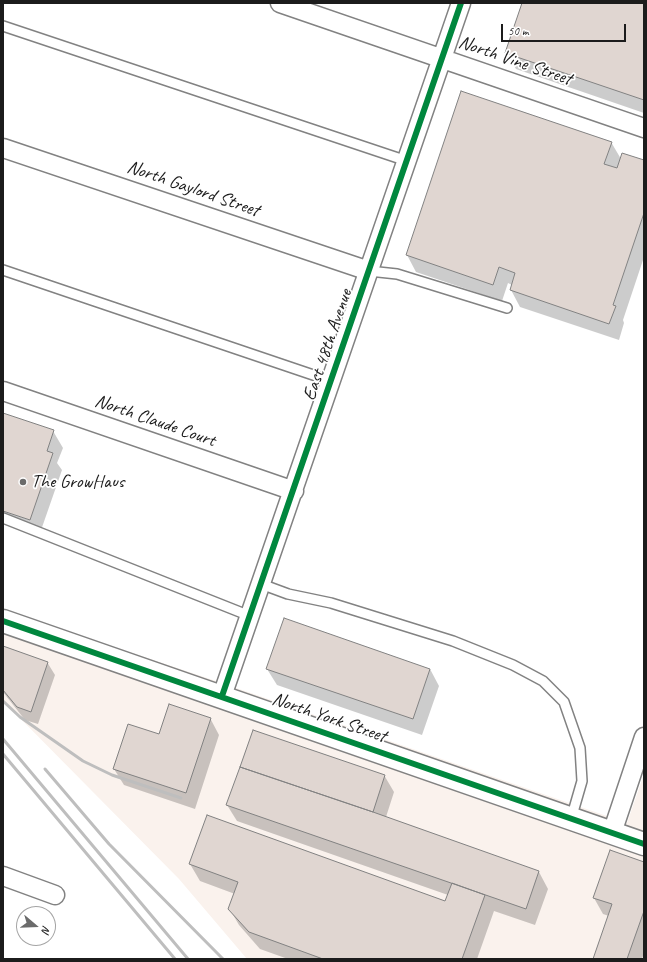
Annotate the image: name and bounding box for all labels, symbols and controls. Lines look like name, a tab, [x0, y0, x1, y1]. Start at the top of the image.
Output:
scale bar	[503, 16, 628, 42]
text: 50 m	[508, 23, 528, 39]
street label: North Vine Street	[455, 31, 575, 91]
street label: North Gaylord Street	[124, 156, 262, 222]
street label: East 48th Avenue	[298, 286, 358, 404]
street label: North Claude Court	[92, 390, 218, 452]
place label: The GrowHaus	[31, 471, 124, 493]
marker: The GrowHaus	[18, 477, 28, 487]
street label: North York Street	[269, 688, 389, 748]
north arrow	[16, 906, 56, 946]
text: N	[39, 924, 54, 935]

